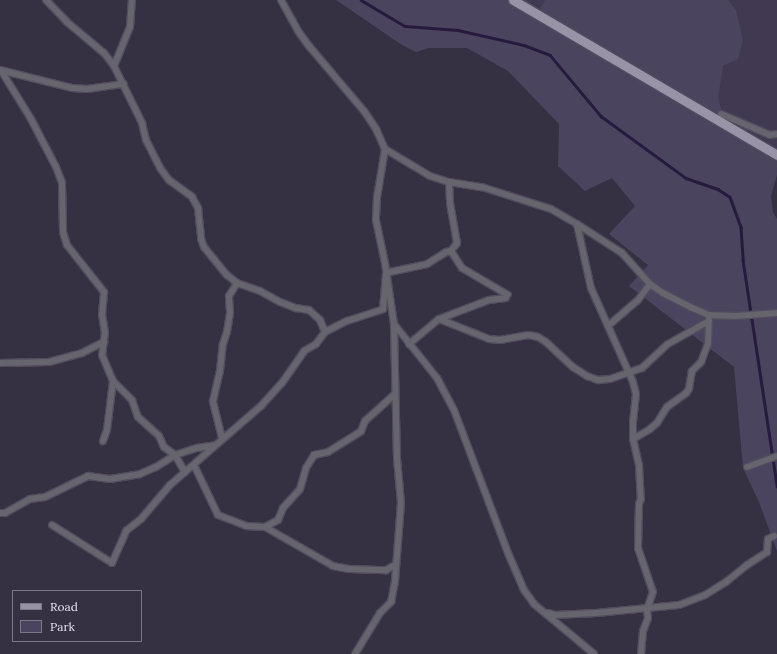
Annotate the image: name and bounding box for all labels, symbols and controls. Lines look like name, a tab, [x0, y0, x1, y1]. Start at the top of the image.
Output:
legend	[12, 590, 142, 642]
text: Road	[50, 599, 78, 614]
text: Park	[50, 619, 75, 634]

